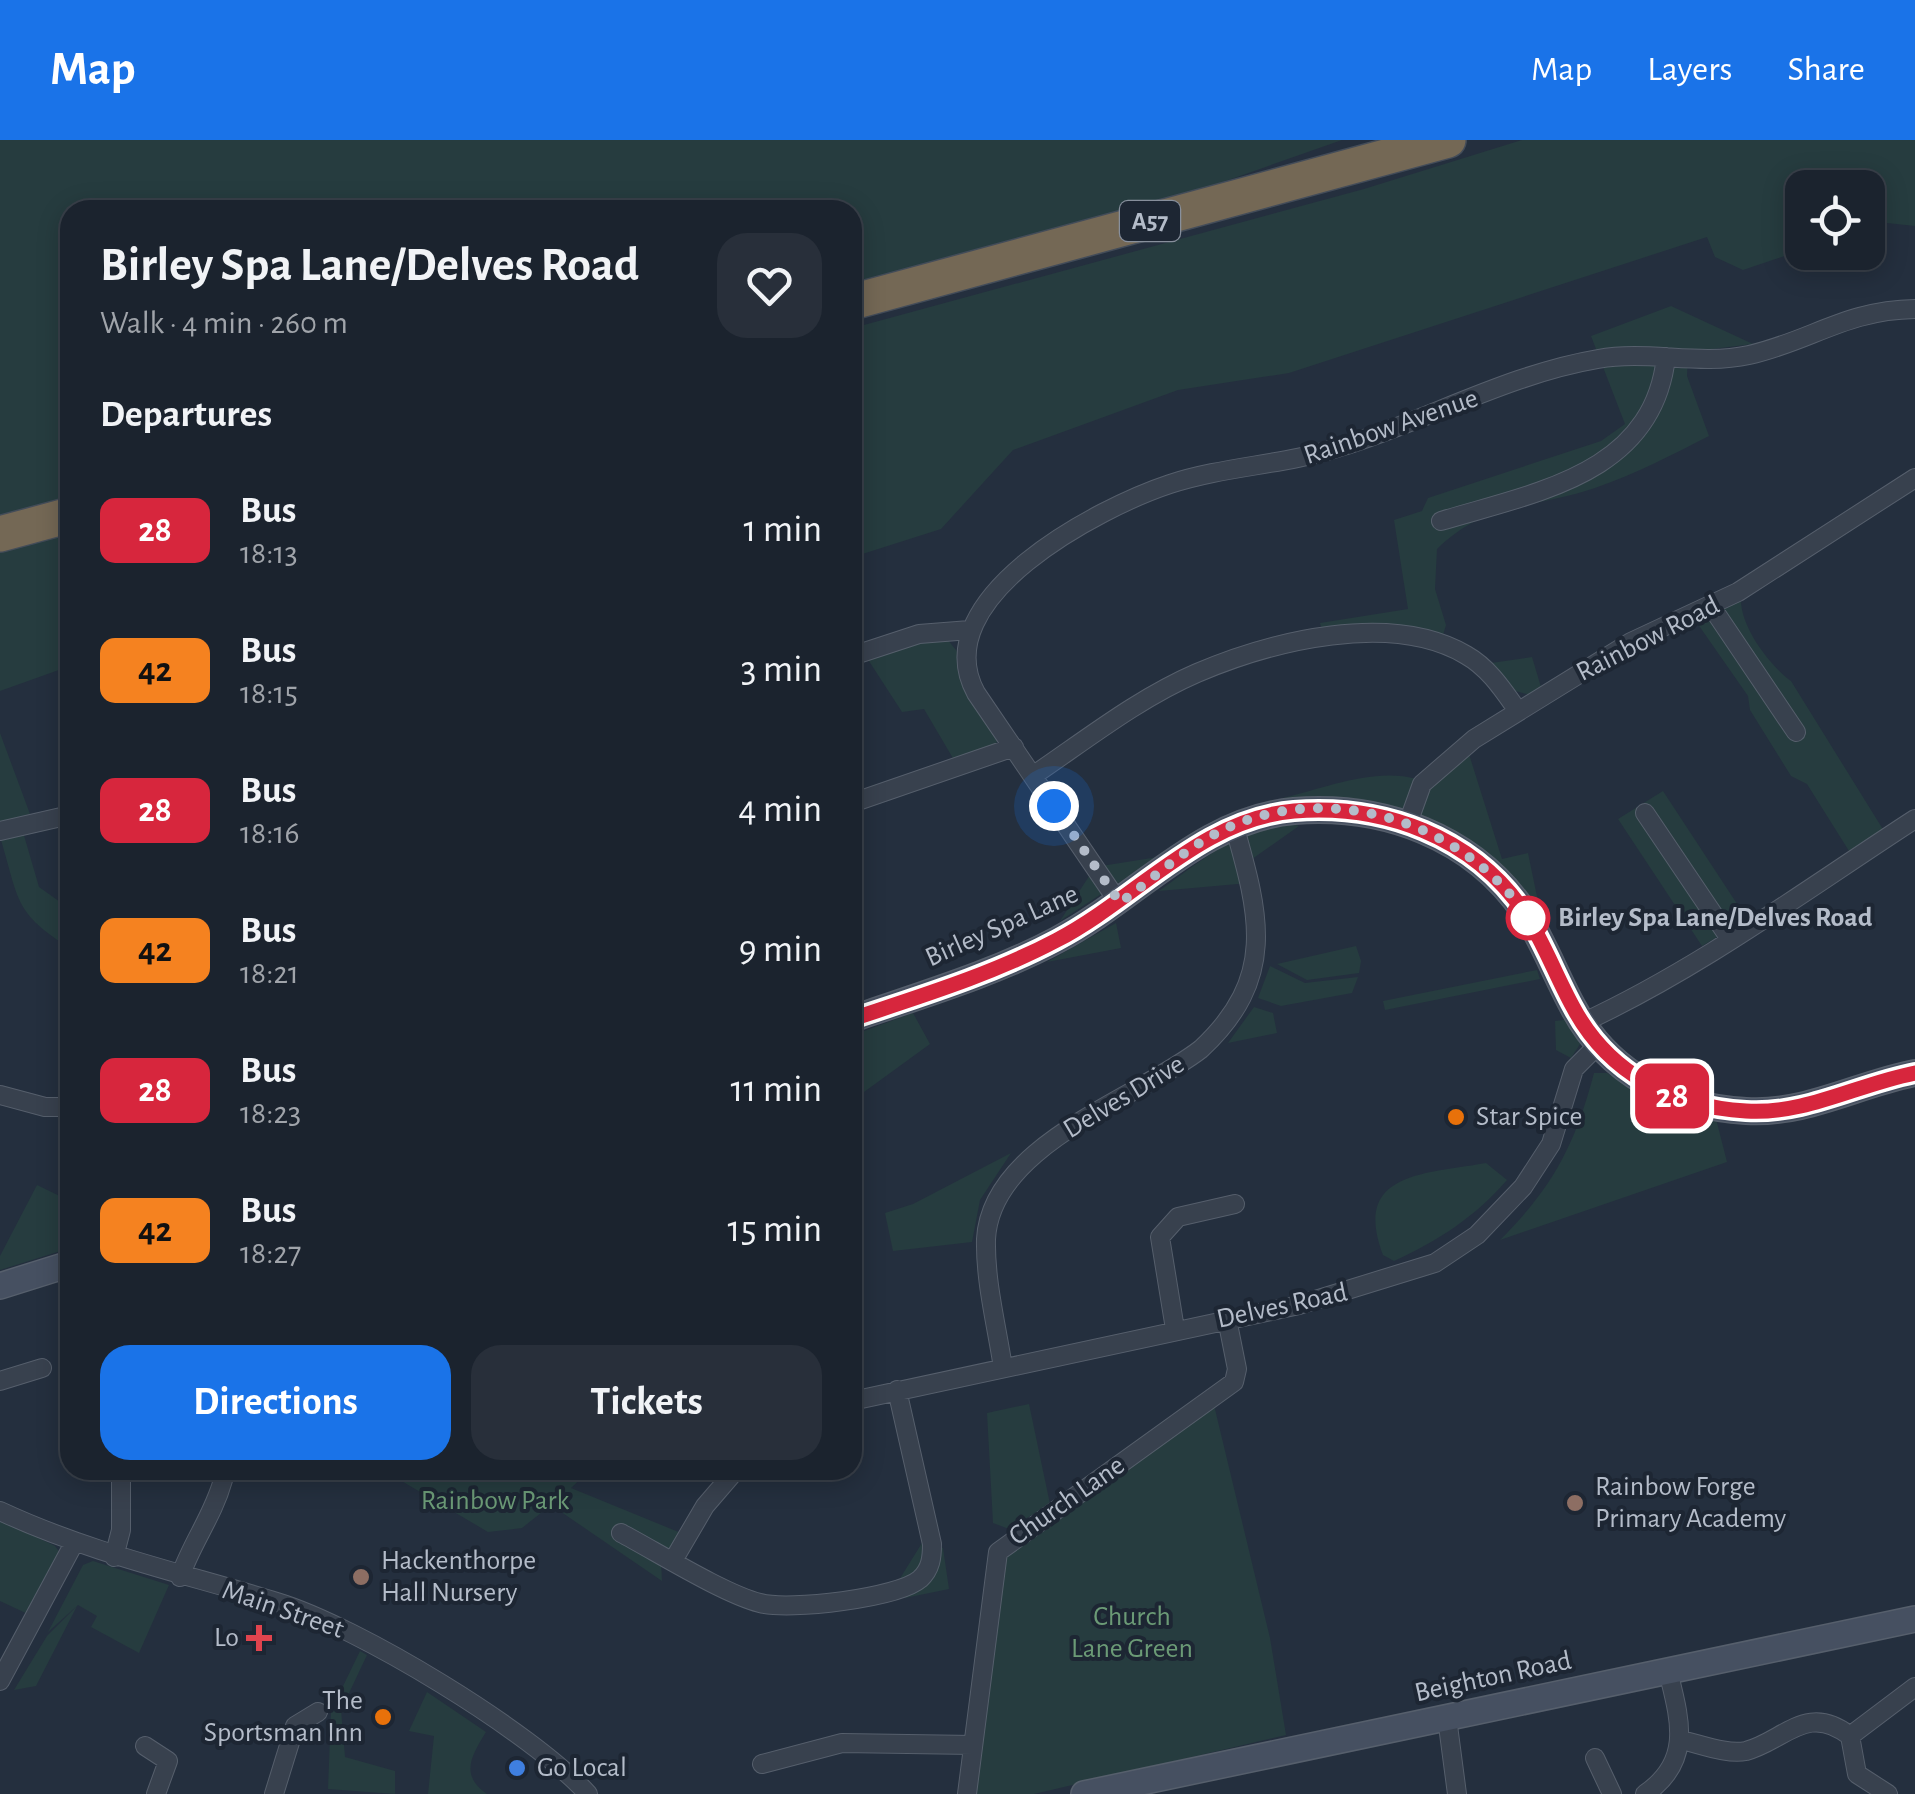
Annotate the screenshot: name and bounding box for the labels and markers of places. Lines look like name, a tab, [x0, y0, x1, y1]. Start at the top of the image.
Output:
marker: Birley Spa Lane/Delves Road	[1507, 897, 1549, 939]
place label: Birley Spa Lane/Delves Road	[1558, 904, 1873, 932]
place label: Star Spice	[1476, 1103, 1582, 1131]
marker: Star Spice	[1445, 1106, 1467, 1128]
place label: Rainbow Forge Primary Academy	[1595, 1473, 1786, 1533]
marker: Rainbow Forge Primary Academy	[1564, 1492, 1586, 1514]
place label: Hackenthorpe Hall Nursery	[381, 1547, 536, 1607]
marker: Hackenthorpe Hall Nursery	[350, 1566, 372, 1588]
place label: Lo	[214, 1624, 239, 1652]
marker: Lo	[248, 1627, 270, 1649]
place label: The Sportsman Inn	[204, 1687, 363, 1747]
marker: The Sportsman Inn	[372, 1706, 394, 1728]
place label: Go Local	[537, 1754, 627, 1782]
marker: Go Local	[506, 1757, 528, 1779]

